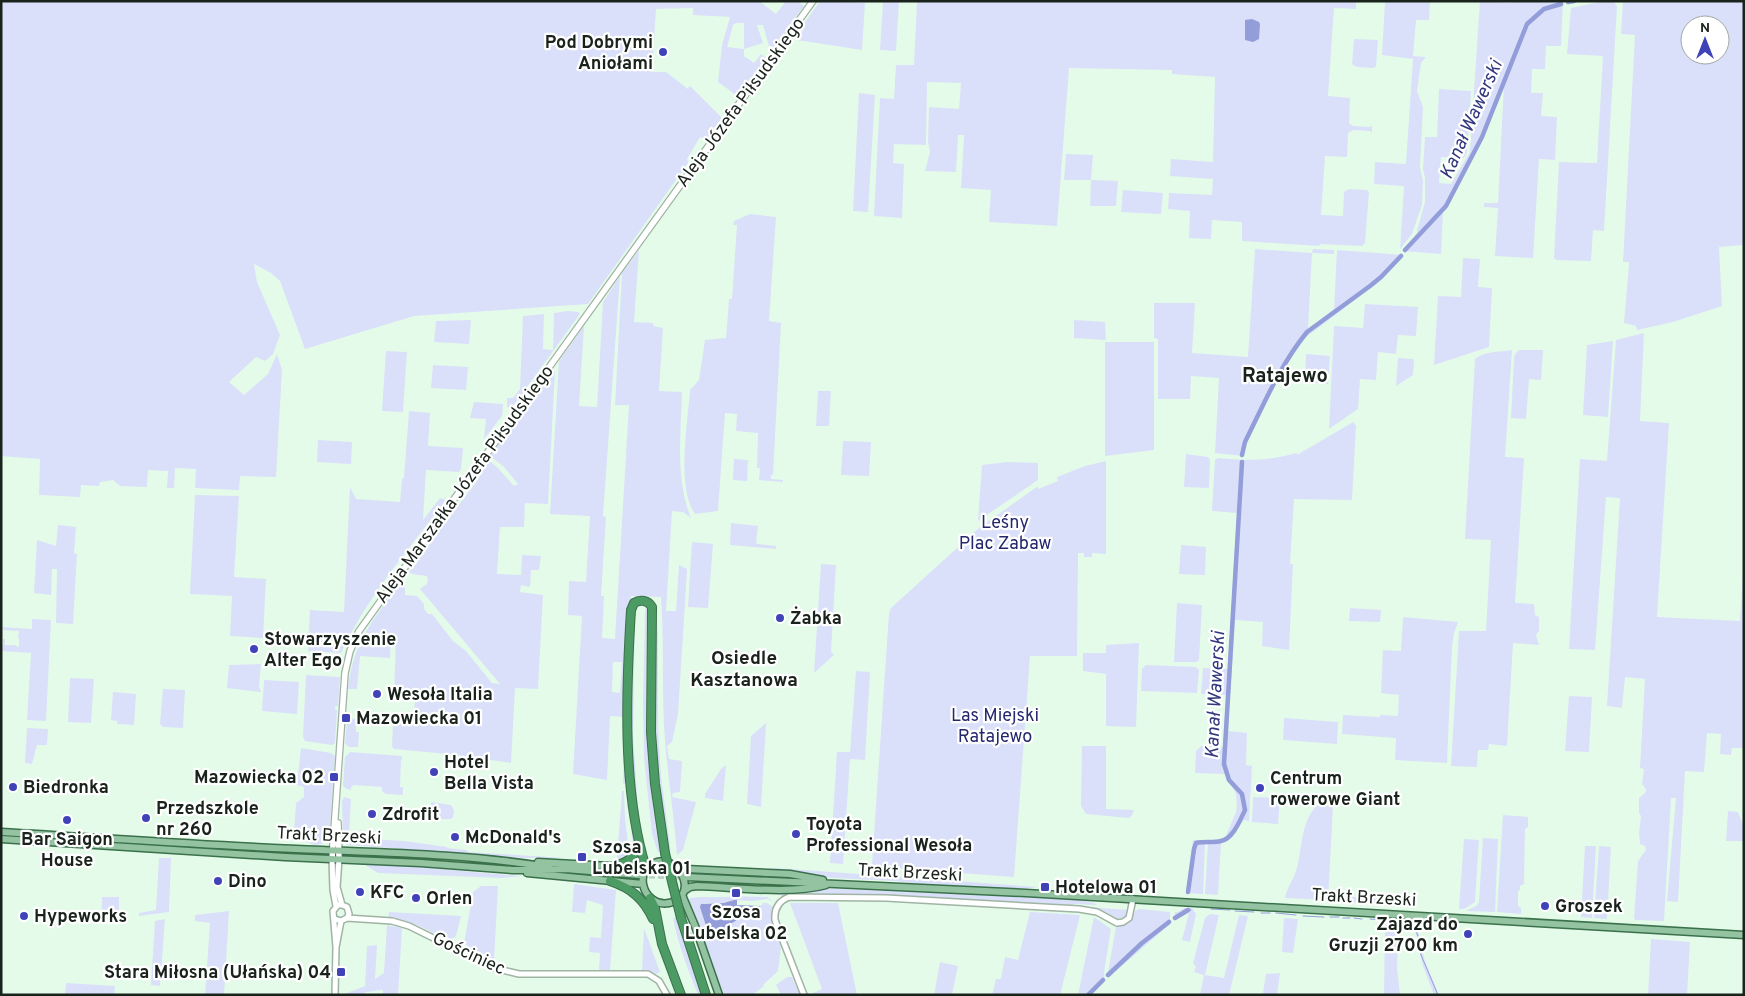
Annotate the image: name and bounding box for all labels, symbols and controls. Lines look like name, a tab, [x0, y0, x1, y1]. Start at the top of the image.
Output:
street label: Aleja Józefa Piłsudskiego	[672, 13, 811, 192]
north arrow	[1680, 15, 1730, 65]
text: N	[1700, 20, 1710, 37]
place label: Pod Dobrymi Aniołami	[545, 32, 653, 76]
marker: Pod Dobrymi Aniołami	[657, 46, 669, 58]
water label: Kanał Wawerski	[1435, 55, 1509, 183]
street label: Aleja Marszałka Józefa Piłsudskiego	[371, 361, 560, 609]
district label: Ratajewo	[1242, 364, 1328, 390]
park label: Leśny Plac Zabaw	[959, 512, 1051, 556]
place label: Żabka	[790, 606, 842, 631]
marker: Żabka	[774, 612, 786, 624]
place label: Stowarzyszenie Alter Ego	[264, 629, 396, 673]
water label: Kanał Wawerski	[1201, 629, 1231, 759]
marker: Stowarzyszenie Alter Ego	[248, 643, 260, 655]
district label: Osiedle Kasztanowa	[690, 647, 798, 693]
place label: Wesoła Italia	[387, 684, 493, 707]
marker: Wesoła Italia	[371, 688, 383, 700]
park label: Las Miejski Ratajewo	[951, 705, 1039, 749]
place label: Mazowiecka 01	[356, 708, 482, 731]
marker: Mazowiecka 01	[340, 712, 352, 724]
place label: Hotel Bella Vista	[444, 752, 534, 796]
marker: Hotel Bella Vista	[428, 766, 440, 778]
place label: Mazowiecka 02	[194, 767, 324, 790]
place label: Centrum rowerowe Giant	[1270, 768, 1400, 812]
marker: Mazowiecka 02	[328, 771, 340, 783]
place label: Biedronka	[23, 777, 109, 800]
marker: Biedronka	[7, 781, 19, 793]
marker: Centrum rowerowe Giant	[1254, 782, 1266, 794]
place label: Przedszkole nr 260	[156, 798, 259, 842]
place label: Zdrofit	[382, 804, 439, 827]
marker: Zdrofit	[366, 808, 378, 820]
marker: Przedszkole nr 260	[140, 812, 152, 824]
marker: Bar Saigon House	[61, 814, 73, 826]
place label: Toyota Professional Wesoła	[806, 814, 972, 858]
street label: Trakt Brzeski	[276, 822, 382, 851]
place label: McDonald's	[465, 827, 561, 850]
marker: Toyota Professional Wesoła	[790, 828, 802, 840]
place label: Bar Saigon House	[21, 829, 113, 873]
marker: McDonald's	[449, 831, 461, 843]
place label: Szosa Lubelska 01	[592, 837, 691, 881]
marker: Szosa Lubelska 01	[576, 851, 588, 863]
street label: Trakt Brzeski	[857, 859, 963, 888]
place label: Dino	[228, 871, 267, 894]
marker: Dino	[212, 875, 224, 887]
place label: Hotelowa 01	[1055, 877, 1157, 900]
marker: Hotelowa 01	[1039, 881, 1051, 893]
place label: KFC	[370, 882, 404, 905]
street label: Trakt Brzeski	[1311, 884, 1417, 913]
marker: KFC	[354, 886, 366, 898]
marker: Szosa Lubelska 02	[730, 887, 742, 899]
place label: Orlen	[426, 888, 472, 911]
marker: Orlen	[410, 892, 422, 904]
place label: Groszek	[1555, 896, 1623, 919]
marker: Groszek	[1539, 900, 1551, 912]
place label: Szosa Lubelska 02	[685, 902, 787, 946]
place label: Hypeworks	[34, 906, 127, 929]
marker: Hypeworks	[18, 910, 30, 922]
place label: Zajazd do Gruzji 2700 km	[1328, 914, 1458, 958]
street label: Gościniec	[428, 927, 509, 981]
marker: Zajazd do Gruzji 2700 km	[1462, 928, 1474, 940]
place label: Stara Miłosna (Ułańska) 04	[104, 962, 331, 985]
marker: Stara Miłosna (Ułańska) 04	[335, 966, 347, 978]

